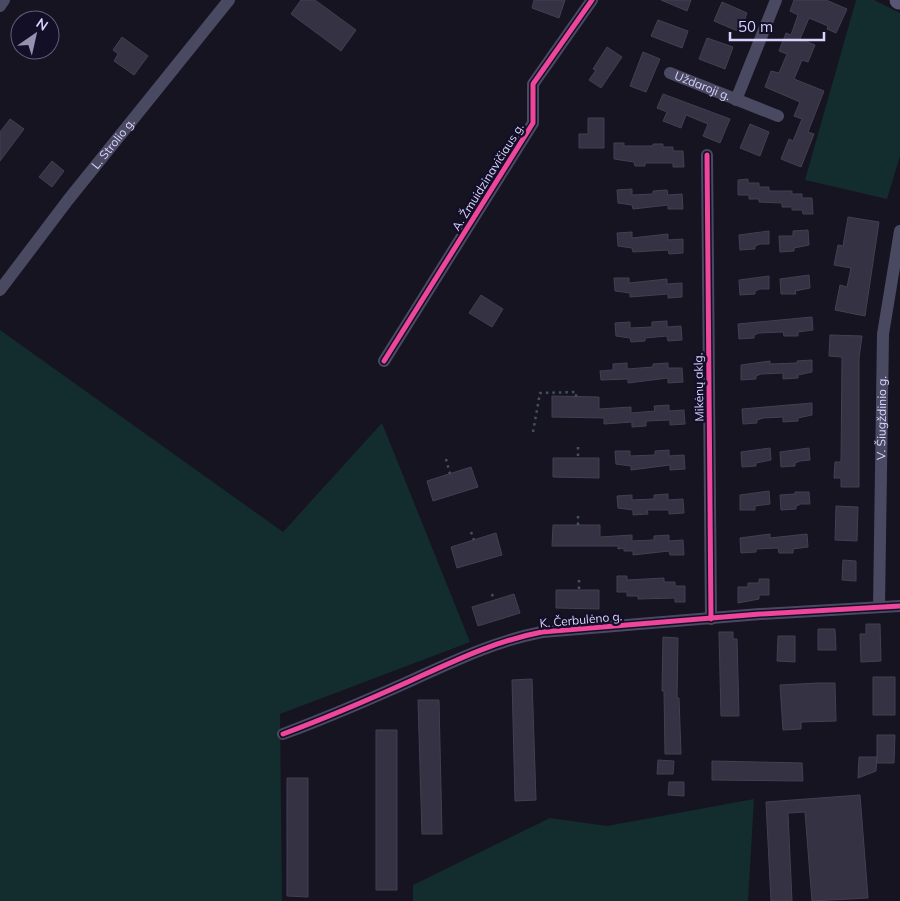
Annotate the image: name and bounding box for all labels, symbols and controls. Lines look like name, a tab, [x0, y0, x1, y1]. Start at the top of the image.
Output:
north arrow	[10, 10, 60, 60]
scale bar	[730, 10, 824, 42]
text: N	[33, 14, 52, 35]
text: 50 m	[738, 17, 773, 36]
street label: Uždaroji g.	[672, 68, 733, 103]
street label: L. Strolio g.	[88, 115, 138, 172]
street label: A. Žmuidzinavičiaus g.	[448, 120, 527, 233]
street label: Mikėnų aklg.	[690, 352, 707, 422]
street label: V. Šiugždinio g.	[873, 376, 889, 460]
street label: K. Čerbulėno g.	[539, 608, 623, 631]

